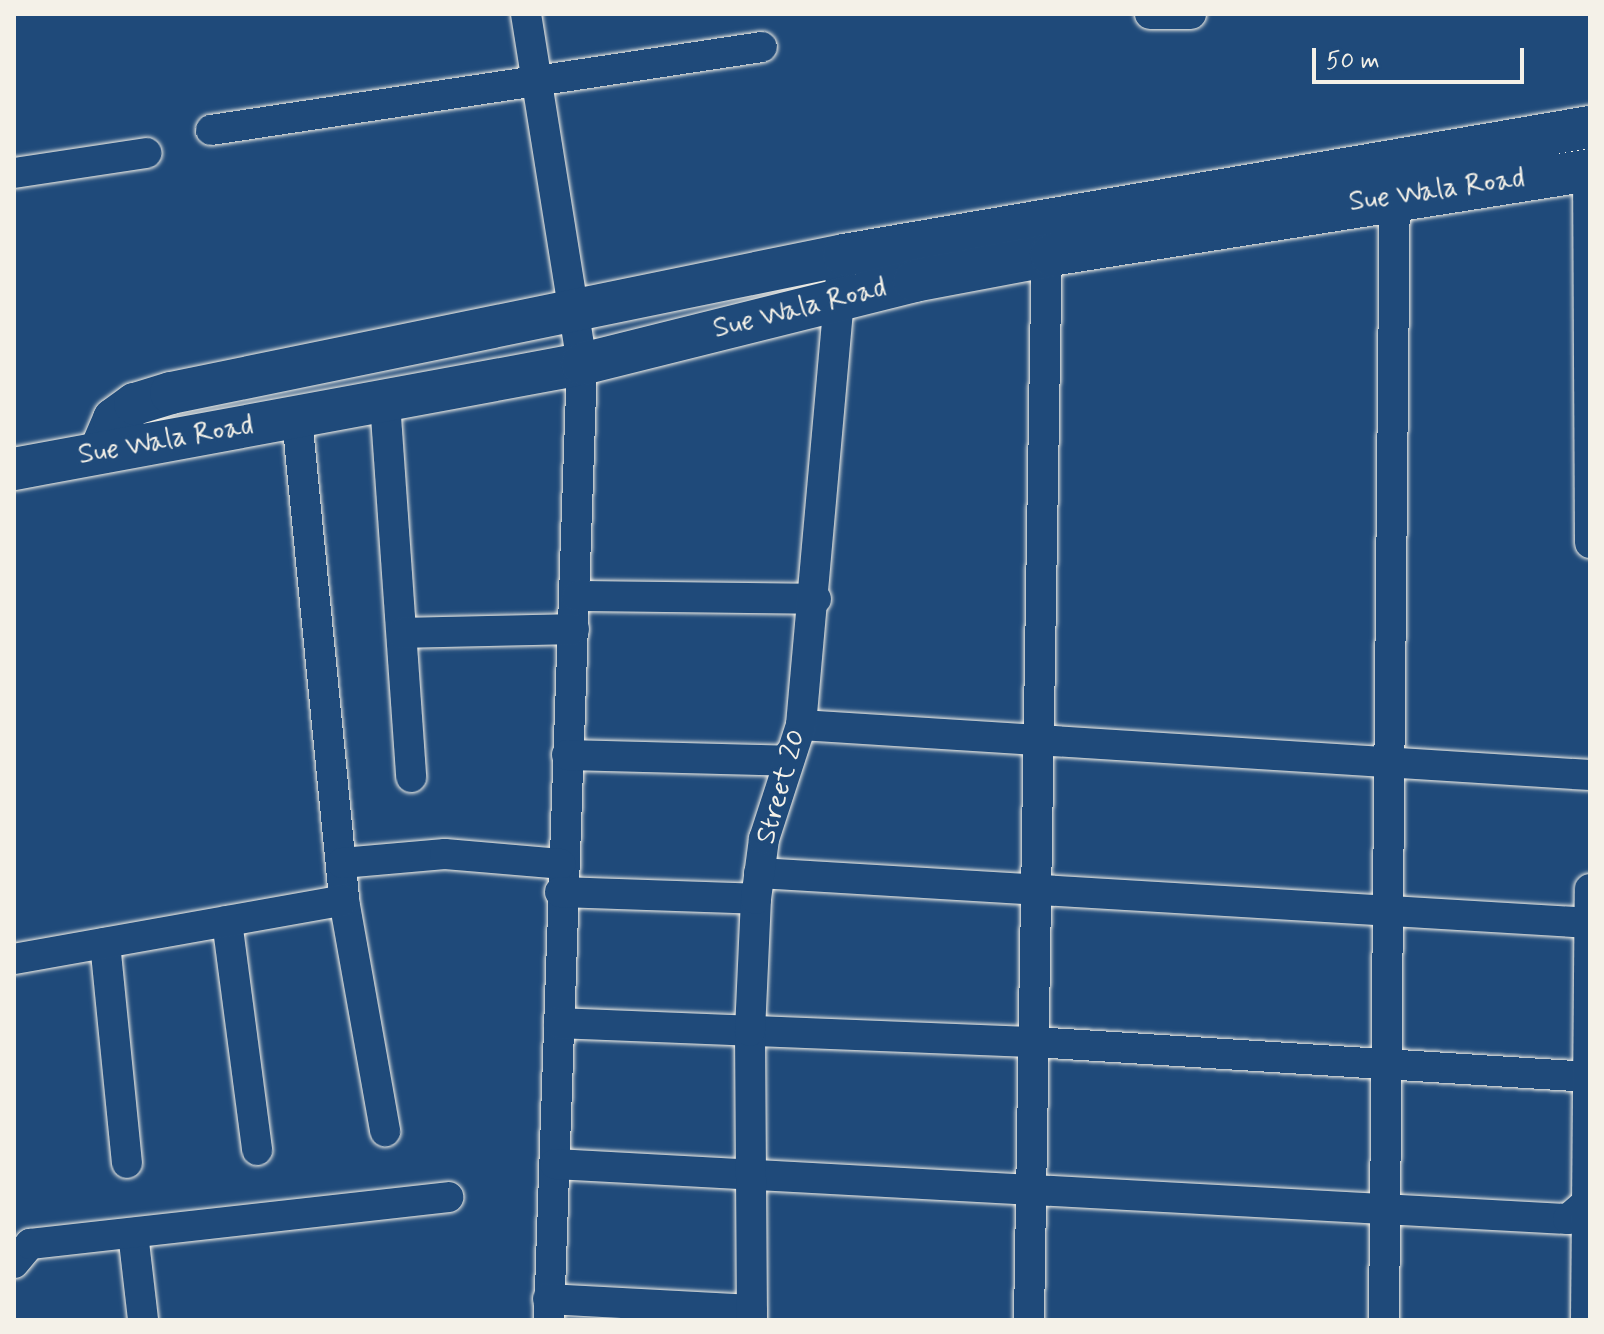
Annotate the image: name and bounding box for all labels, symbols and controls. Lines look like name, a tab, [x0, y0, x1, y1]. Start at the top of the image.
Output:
scale bar	[1316, 32, 1528, 82]
text: 50 m	[1326, 46, 1380, 77]
street label: Sue Wala Road	[1349, 162, 1525, 220]
street label: Sue Wala Road	[712, 272, 888, 346]
street label: Sue Wala Road	[78, 409, 254, 473]
street label: Street 20	[750, 726, 814, 848]

